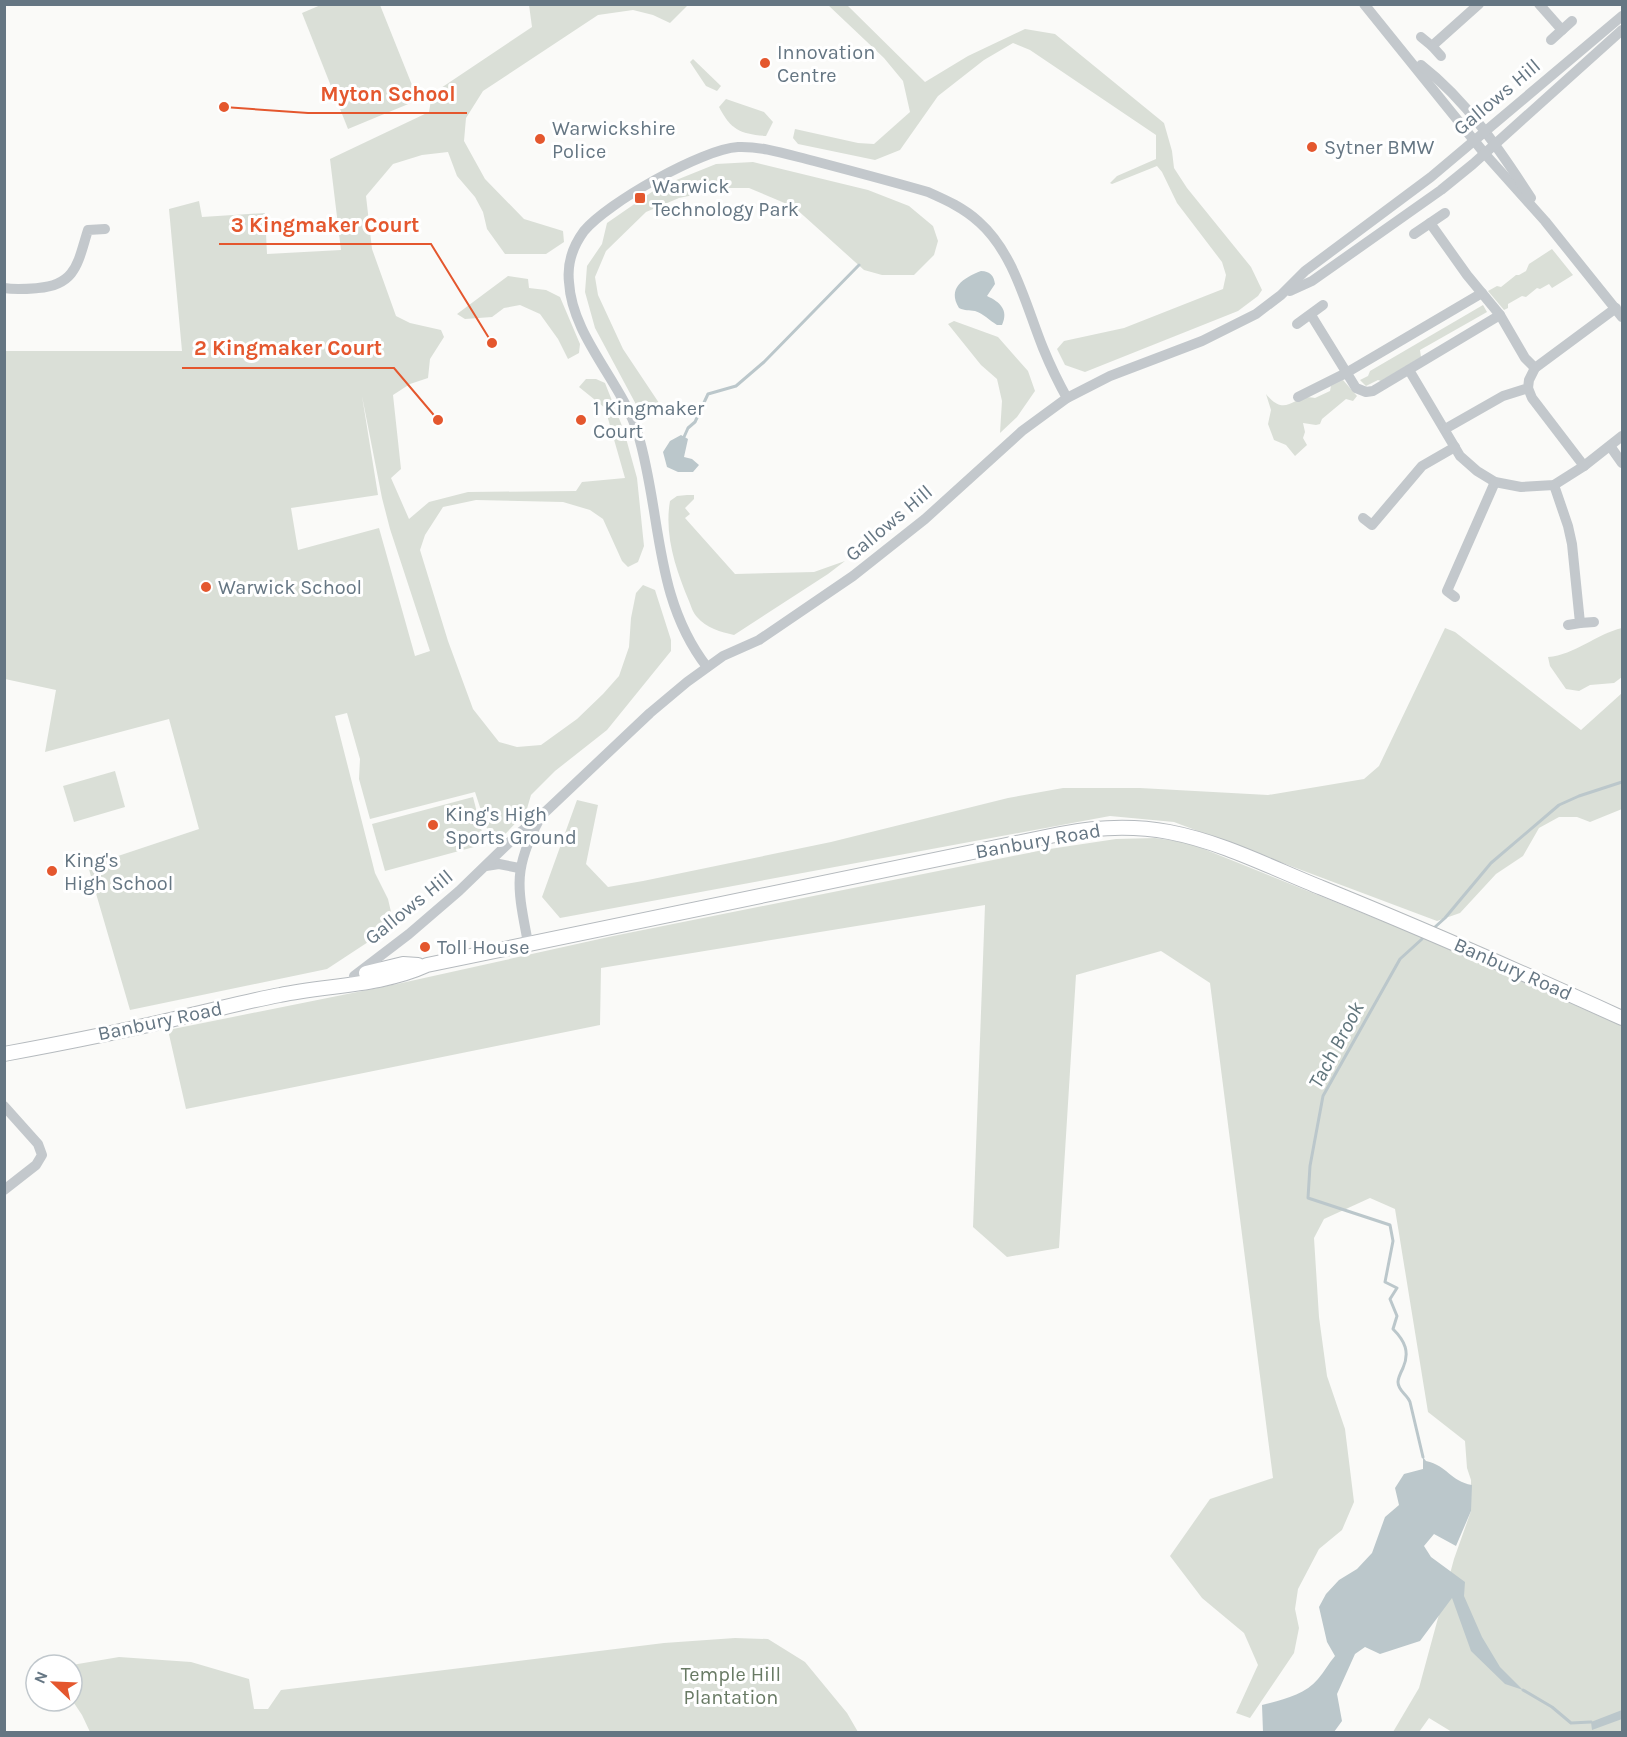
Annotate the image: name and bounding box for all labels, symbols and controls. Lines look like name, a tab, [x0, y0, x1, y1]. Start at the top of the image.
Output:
place label: Innovation Centre	[777, 41, 875, 87]
street label: Gallows Hill	[1449, 54, 1545, 140]
marker: Innovation Centre	[758, 56, 772, 70]
callout: Myton School	[308, 74, 467, 113]
text: Myton School	[320, 82, 456, 106]
place label: Warwickshire Police	[552, 117, 676, 163]
marker: Warwickshire Police	[533, 132, 547, 146]
place label: Sytner BMW	[1324, 136, 1435, 159]
marker: Sytner BMW	[1305, 140, 1319, 154]
place label: Warwick Technology Park	[652, 175, 799, 221]
marker: Warwick Technology Park	[633, 191, 647, 205]
callout: 3 Kingmaker Court	[219, 205, 431, 244]
text: 3 Kingmaker Court	[231, 213, 419, 237]
callout: 2 Kingmaker Court	[182, 329, 394, 368]
text: 2 Kingmaker Court	[194, 336, 382, 360]
place label: 1 Kingmaker Court	[593, 397, 705, 443]
marker: 1 Kingmaker Court	[574, 413, 588, 427]
street label: Gallows Hill	[841, 480, 937, 566]
place label: Warwick School	[218, 576, 362, 599]
marker: Warwick School	[199, 580, 213, 594]
place label: King's High Sports Ground	[445, 803, 577, 849]
marker: King's High Sports Ground	[426, 818, 440, 832]
street label: Banbury Road	[974, 819, 1102, 863]
place label: King's High School	[64, 849, 173, 895]
marker: King's High School	[45, 864, 59, 878]
street label: Gallows Hill	[360, 865, 458, 949]
street label: Banbury Road	[1450, 933, 1576, 1005]
place label: Toll House	[437, 936, 530, 959]
marker: Toll House	[418, 940, 432, 954]
street label: Banbury Road	[96, 997, 224, 1045]
water label: Tach Brook	[1303, 997, 1369, 1092]
north arrow	[24, 1653, 84, 1713]
park label: Temple Hill Plantation	[681, 1663, 781, 1709]
text: N	[30, 1668, 52, 1686]

